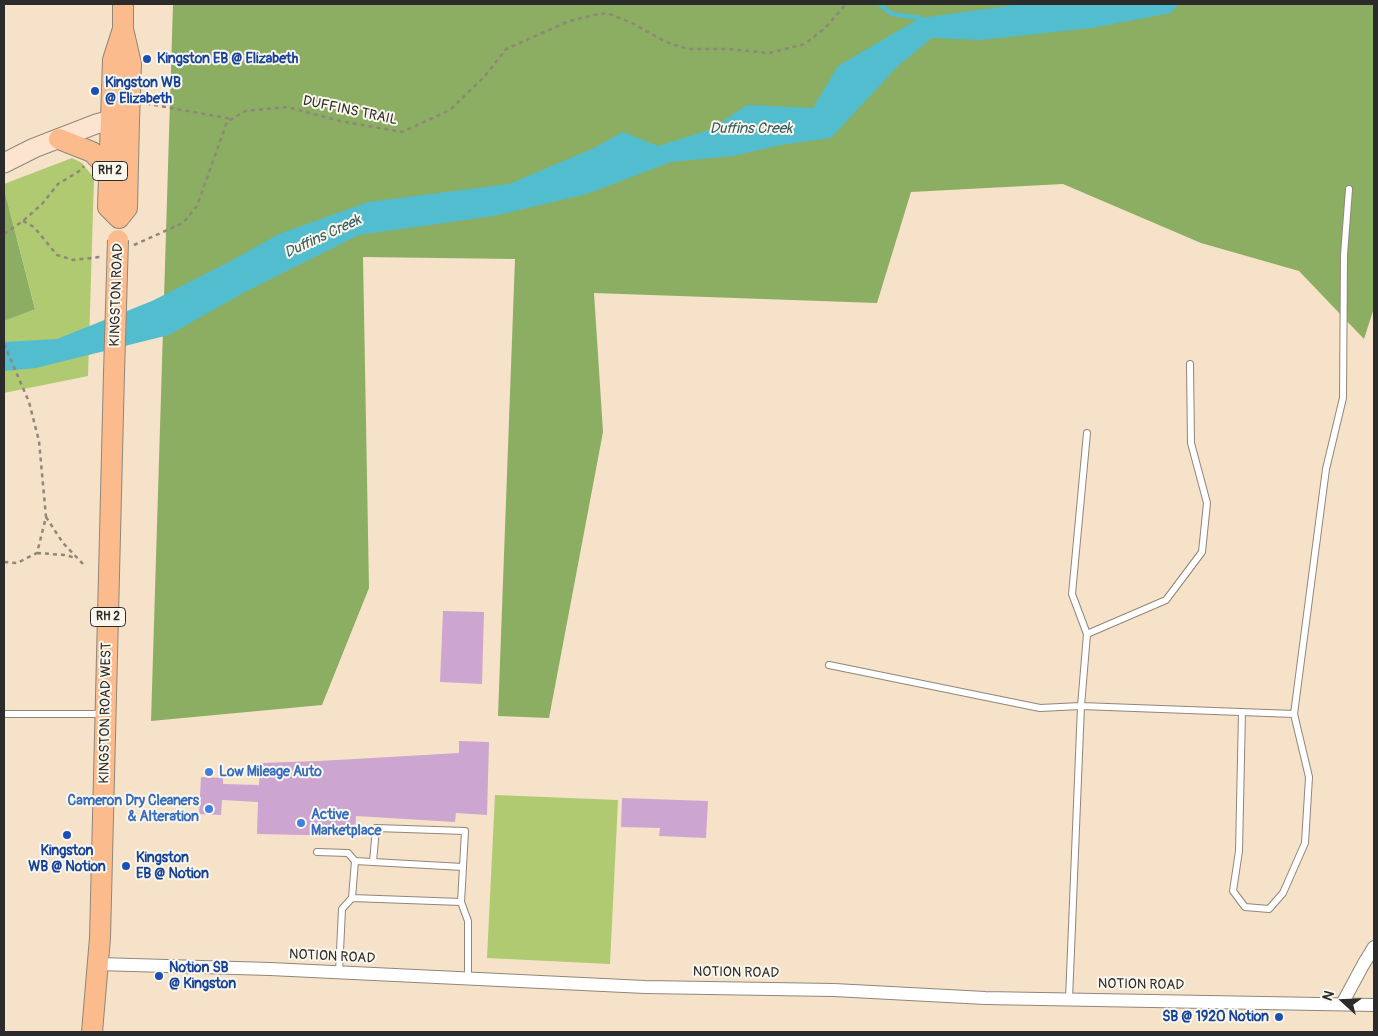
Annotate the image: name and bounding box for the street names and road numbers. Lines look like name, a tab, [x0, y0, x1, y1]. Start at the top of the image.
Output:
street label: DUFFINS TRAIL	[301, 93, 399, 129]
road number: RH 2	[92, 162, 128, 180]
street label: KINGSTON ROAD	[107, 243, 127, 347]
road number: RH 2	[90, 608, 126, 626]
street label: KINGSTON ROAD WEST	[96, 642, 116, 784]
street label: NOTION ROAD	[288, 946, 376, 968]
street label: NOTION ROAD	[693, 964, 779, 982]
street label: NOTION ROAD	[1098, 976, 1184, 994]

